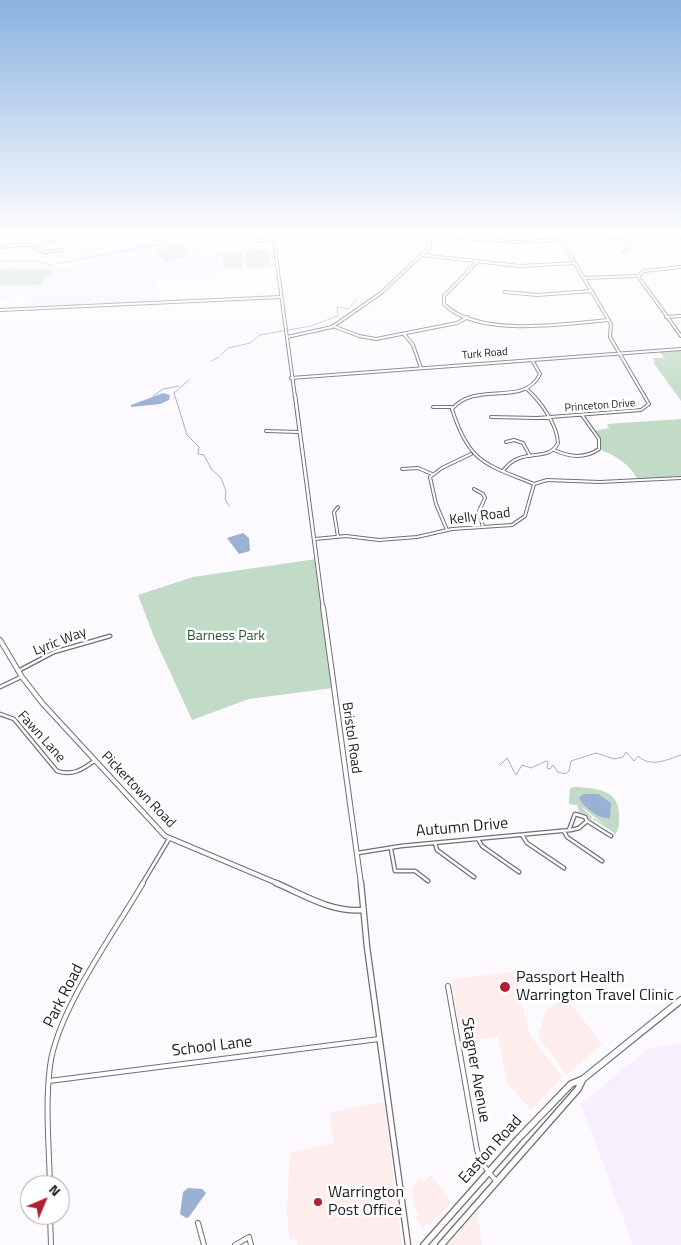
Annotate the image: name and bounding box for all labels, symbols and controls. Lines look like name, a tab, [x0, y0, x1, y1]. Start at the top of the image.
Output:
street label: Turk Road	[462, 345, 508, 363]
street label: Princeton Drive	[564, 397, 636, 415]
street label: Kelly Road	[448, 505, 512, 529]
street label: Lyric Way	[31, 624, 89, 660]
park label: Barness Park	[187, 629, 265, 645]
street label: Bristol Road	[338, 701, 364, 775]
street label: Fawn Lane	[14, 708, 68, 766]
street label: Pickertown Road	[97, 748, 179, 832]
street label: Autumn Drive	[415, 814, 509, 842]
street label: Park Road	[40, 961, 88, 1031]
place label: Passport Health Warrington Travel Clinic	[516, 968, 674, 1006]
marker: Passport Health Warrington Travel Clinic	[498, 980, 512, 994]
street label: Stagner Avenue	[456, 1016, 494, 1124]
street label: School Lane	[171, 1033, 253, 1061]
street label: Easton Road	[455, 1112, 527, 1188]
north arrow	[20, 1175, 70, 1225]
text: N	[44, 1179, 66, 1201]
place label: Warrington Post Office	[328, 1183, 404, 1221]
marker: Warrington Post Office	[312, 1196, 324, 1208]

